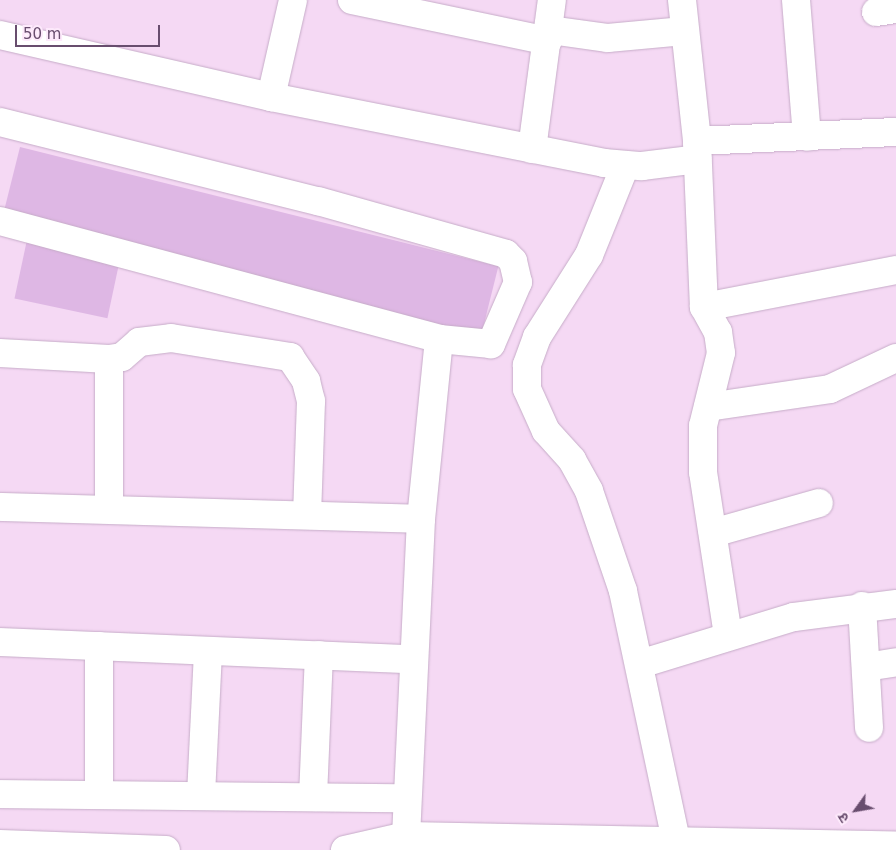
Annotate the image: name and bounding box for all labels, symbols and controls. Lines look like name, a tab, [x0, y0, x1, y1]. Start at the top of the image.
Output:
scale bar	[18, 15, 162, 47]
text: 50 m	[23, 25, 61, 43]
north arrow	[831, 785, 881, 835]
text: उ	[834, 810, 852, 826]

